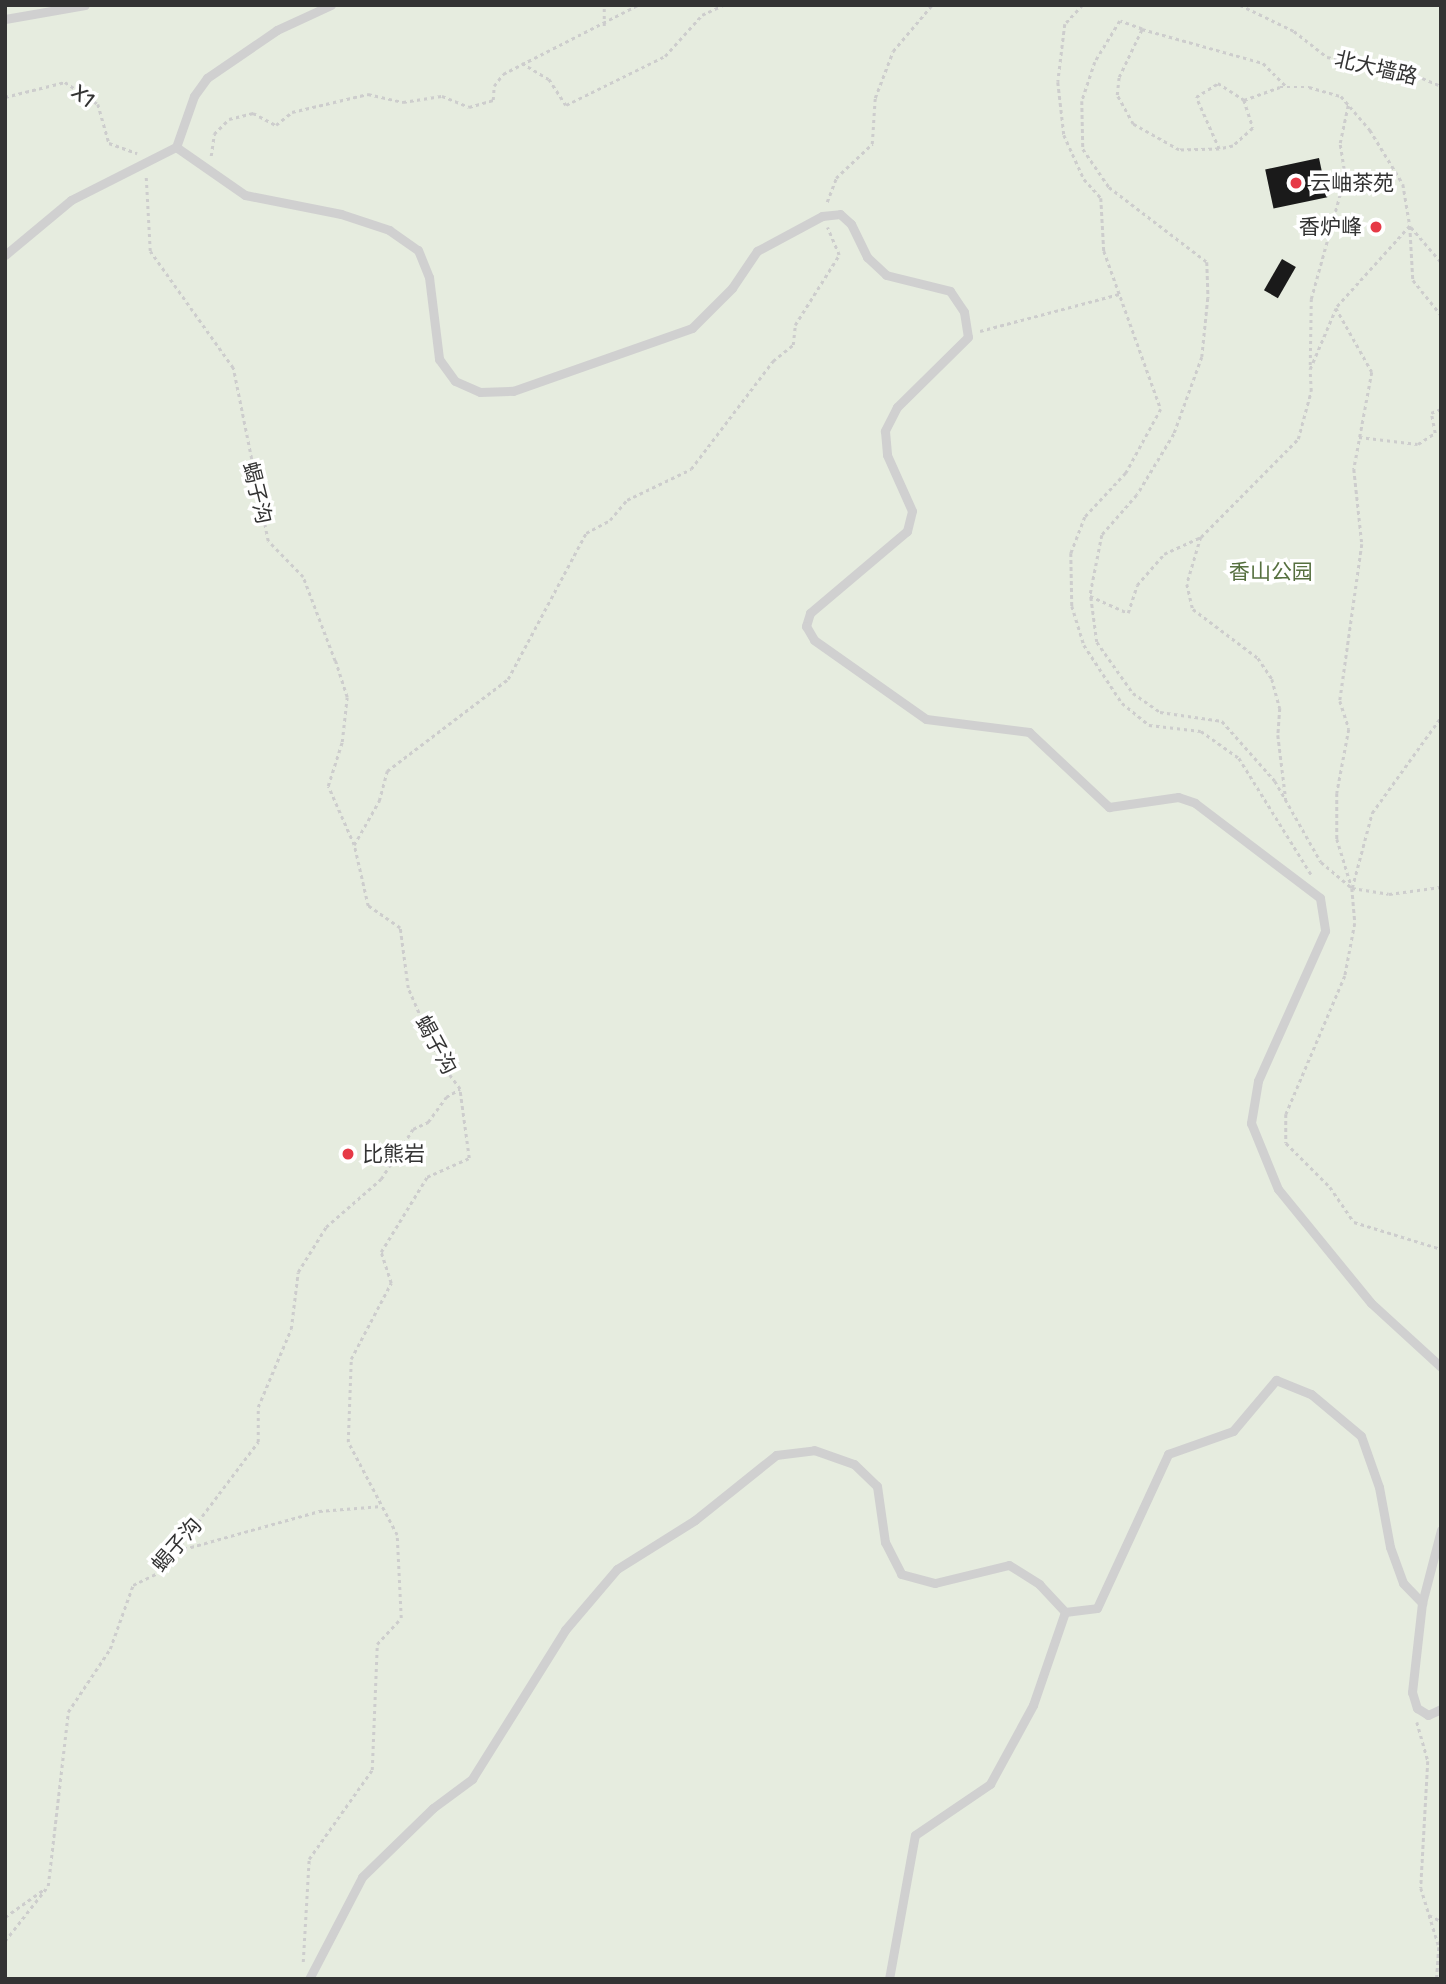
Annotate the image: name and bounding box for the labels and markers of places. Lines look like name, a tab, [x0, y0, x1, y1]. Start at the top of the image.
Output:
place label: 云岫茶苑	[1310, 170, 1394, 196]
marker: 云岫茶苑	[1288, 175, 1304, 191]
place label: 香炉峰	[1299, 214, 1362, 240]
marker: 香炉峰	[1368, 219, 1384, 235]
place label: 比熊岩	[362, 1141, 425, 1167]
marker: 比熊岩	[340, 1146, 356, 1162]

